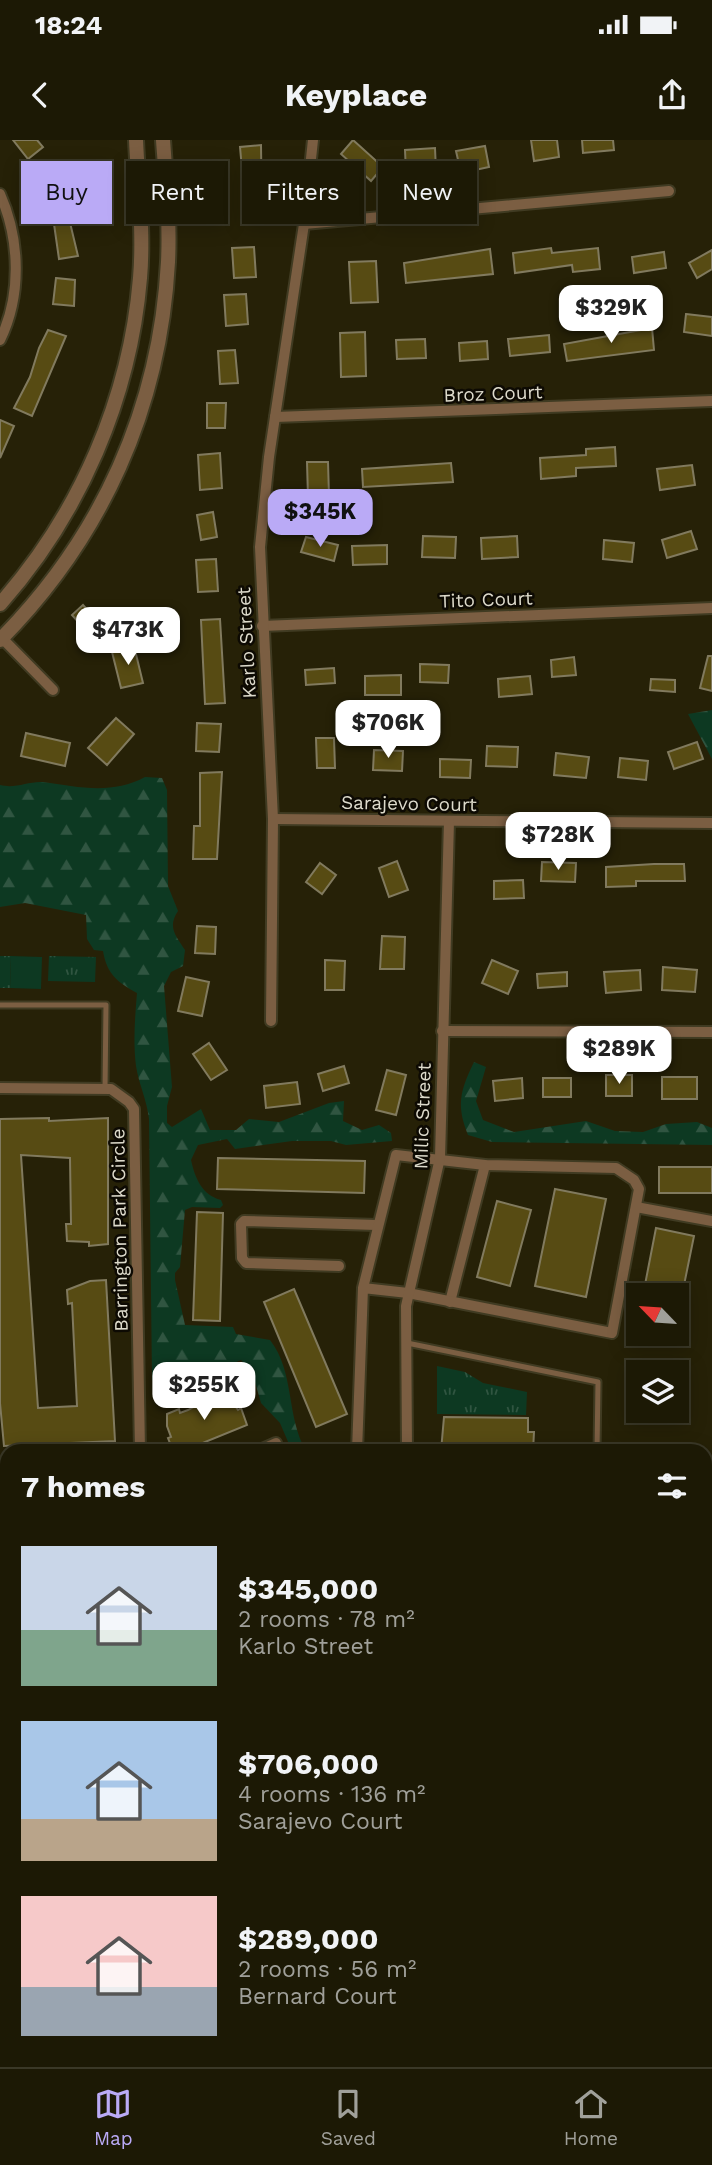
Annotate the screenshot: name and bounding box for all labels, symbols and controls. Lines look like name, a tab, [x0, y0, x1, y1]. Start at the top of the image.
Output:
text: 18:24	[35, 10, 102, 40]
icon: back	[21, 76, 59, 114]
text: Keyplace	[285, 76, 427, 114]
icon: share	[653, 76, 691, 114]
chip: Buy	[21, 161, 112, 224]
chip: Rent	[126, 161, 228, 224]
chip: Filters	[242, 161, 364, 224]
chip: New	[378, 161, 477, 224]
pin: $329K	[562, 286, 660, 345]
text: $329K	[575, 294, 647, 321]
street label: Broz Court	[443, 380, 543, 407]
pin: $345K	[271, 490, 369, 549]
text: $345K	[284, 498, 356, 525]
street label: Tito Court	[439, 586, 533, 613]
street label: Karlo Street	[232, 587, 261, 699]
pin: $473K	[79, 608, 177, 667]
text: $473K	[92, 616, 164, 643]
pin: $706K	[339, 700, 437, 760]
text: $706K	[351, 709, 425, 736]
street label: Sarajevo Court	[341, 791, 477, 816]
pin: $728K	[509, 812, 607, 872]
text: $728K	[522, 821, 594, 848]
pin: $289K	[570, 1026, 668, 1086]
text: $289K	[583, 1035, 655, 1062]
street label: Milic Street	[409, 1062, 436, 1170]
street label: Barrington Park Circle	[106, 1128, 133, 1332]
north arrow	[626, 1283, 690, 1346]
map controls	[626, 1283, 689, 1423]
button: layers	[626, 1360, 689, 1423]
pin: $255K	[155, 1362, 253, 1422]
text: $255K	[168, 1371, 240, 1398]
icon: filters	[653, 1467, 691, 1505]
text: 7 homes	[21, 1469, 145, 1504]
text: $345,000	[238, 1571, 378, 1606]
icon: home	[77, 1574, 161, 1658]
text: 2 rooms · 78 m²	[238, 1606, 415, 1633]
text: Karlo Street	[238, 1633, 373, 1660]
text: $706,000	[238, 1746, 379, 1781]
icon: home	[77, 1749, 161, 1833]
text: 4 rooms · 136 m²	[238, 1781, 426, 1808]
text: Sarajevo Court	[238, 1808, 402, 1835]
text: $289,000	[238, 1921, 379, 1956]
icon: home	[77, 1924, 161, 2008]
text: 2 rooms · 56 m²	[238, 1956, 416, 1983]
text: Bernard Court	[238, 1983, 396, 2010]
tab: Map	[94, 2085, 133, 2150]
tab: Saved	[321, 2085, 376, 2150]
tab: Home	[564, 2085, 618, 2150]

